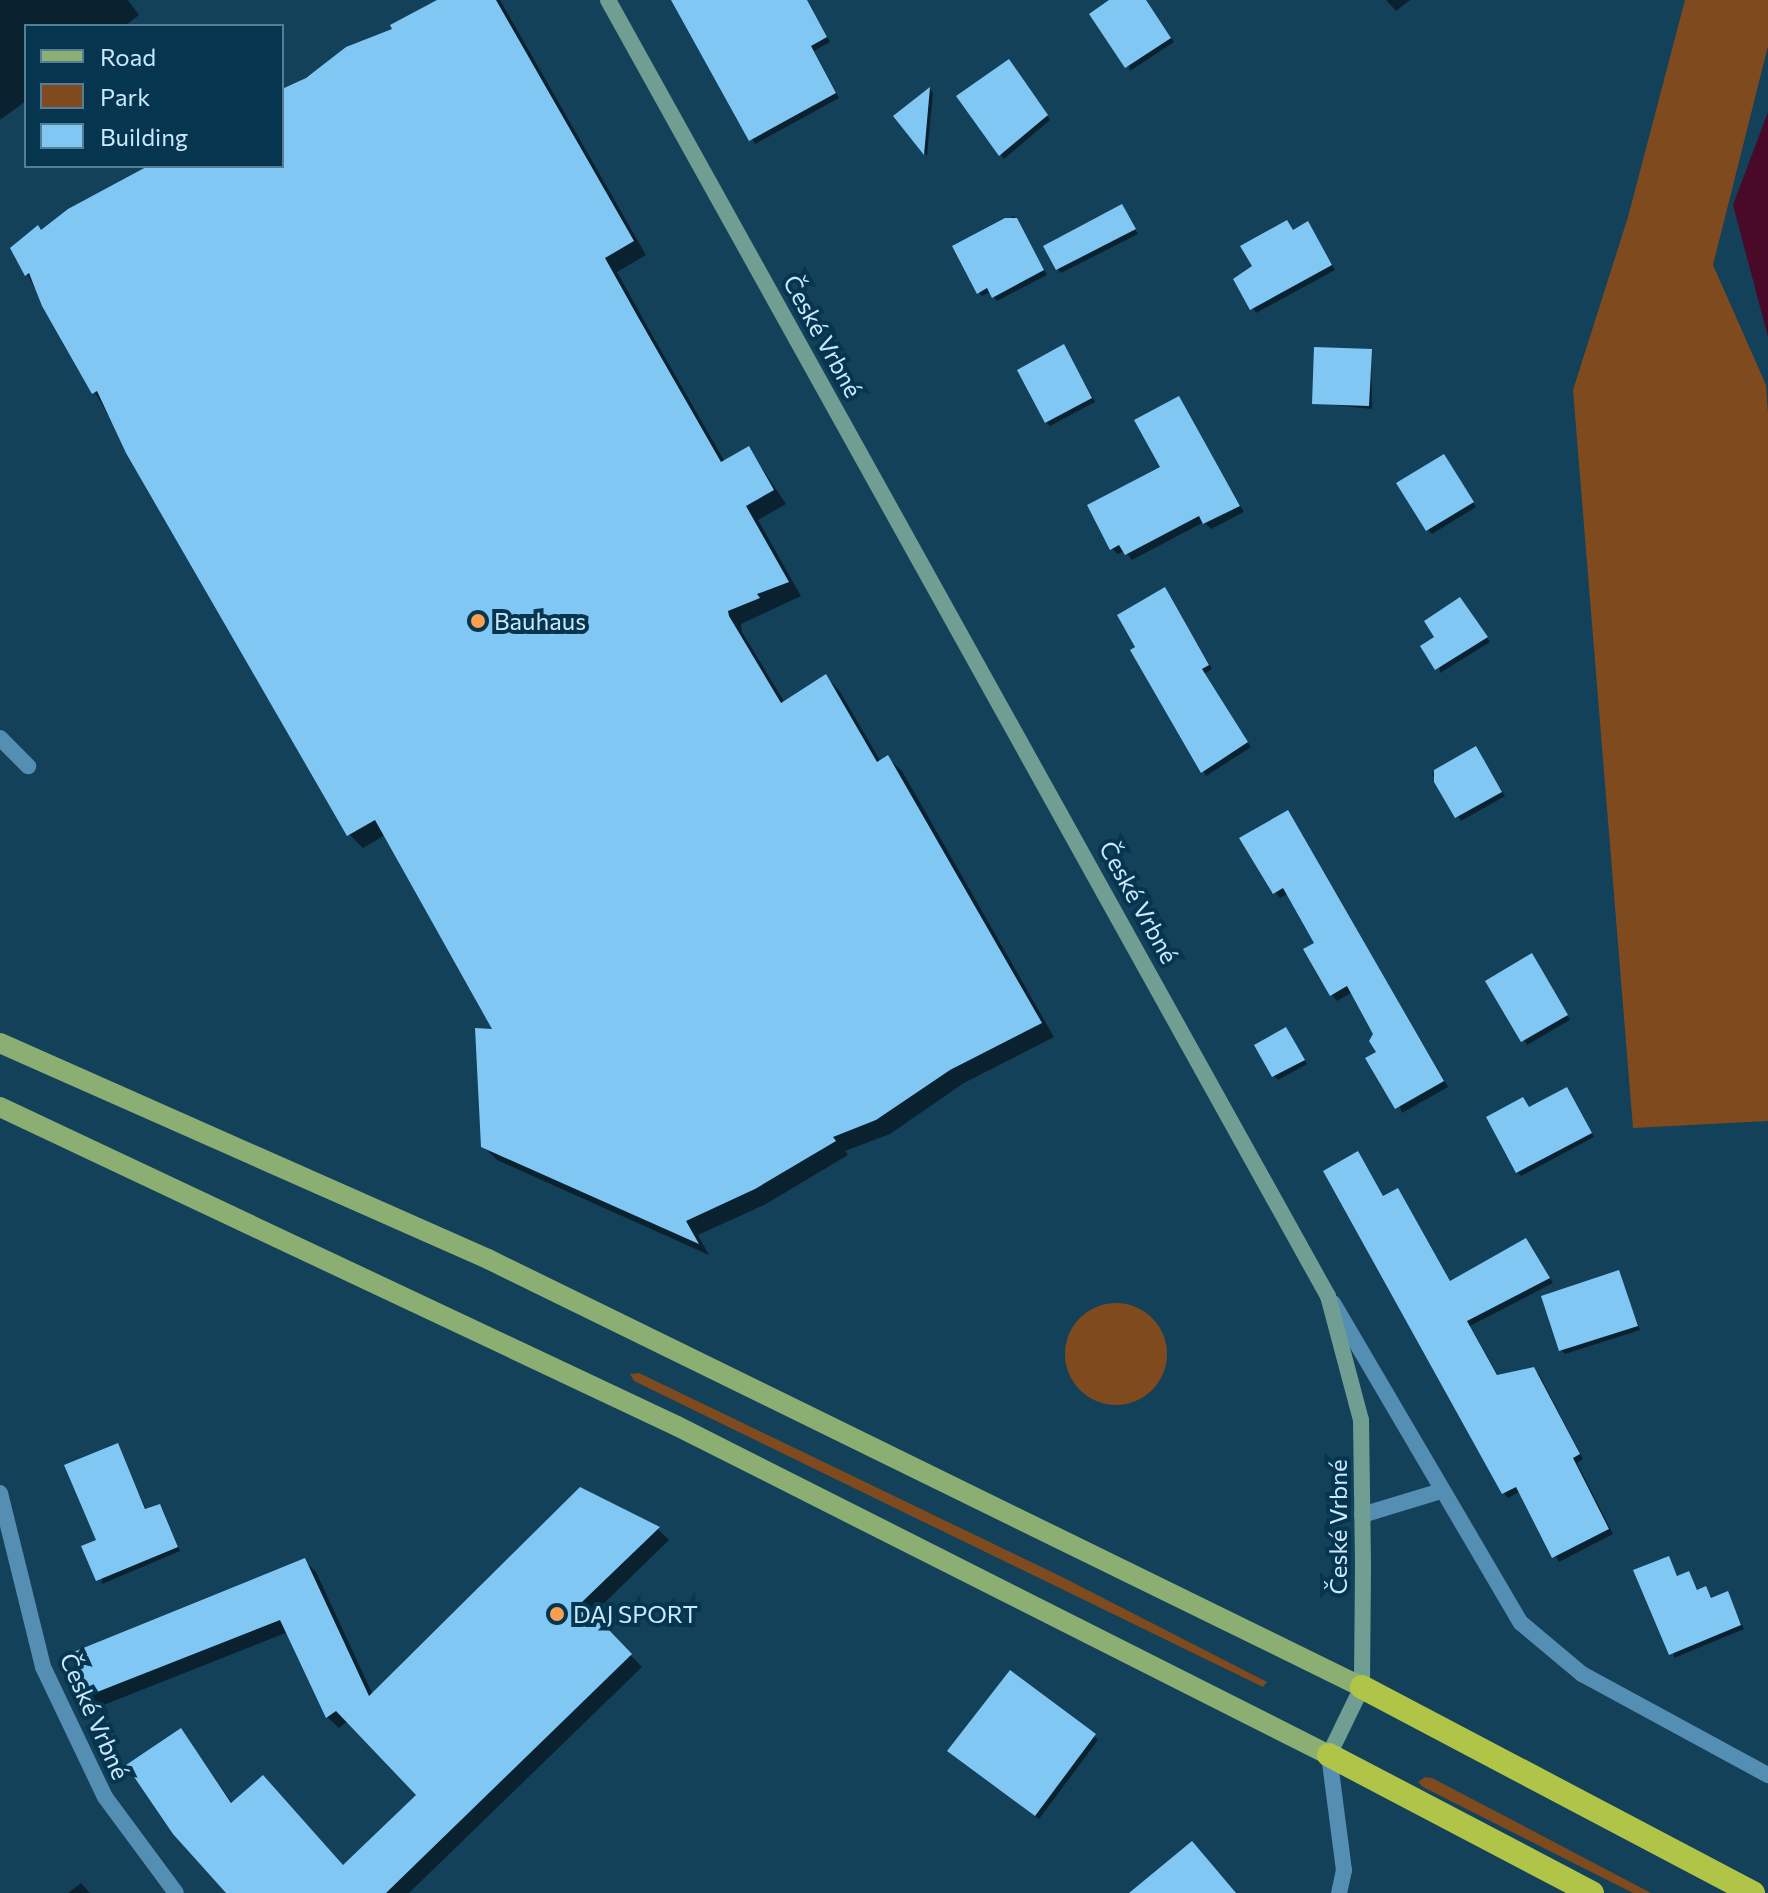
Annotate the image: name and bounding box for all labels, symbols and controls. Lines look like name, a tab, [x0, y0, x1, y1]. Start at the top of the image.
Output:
legend	[24, 24, 284, 168]
text: Road	[100, 42, 156, 71]
text: Park	[100, 82, 150, 111]
text: Building	[100, 122, 188, 151]
street label: České Vrbné	[778, 270, 868, 402]
place label: Bauhaus	[494, 607, 586, 635]
marker: Bauhaus	[469, 612, 487, 630]
street label: České Vrbné	[1094, 836, 1184, 968]
street label: České Vrbné	[1324, 1459, 1352, 1595]
place label: DAJ SPORT	[573, 1600, 698, 1628]
marker: DAJ SPORT	[548, 1605, 566, 1623]
street label: České Vrbné	[54, 1648, 136, 1784]

